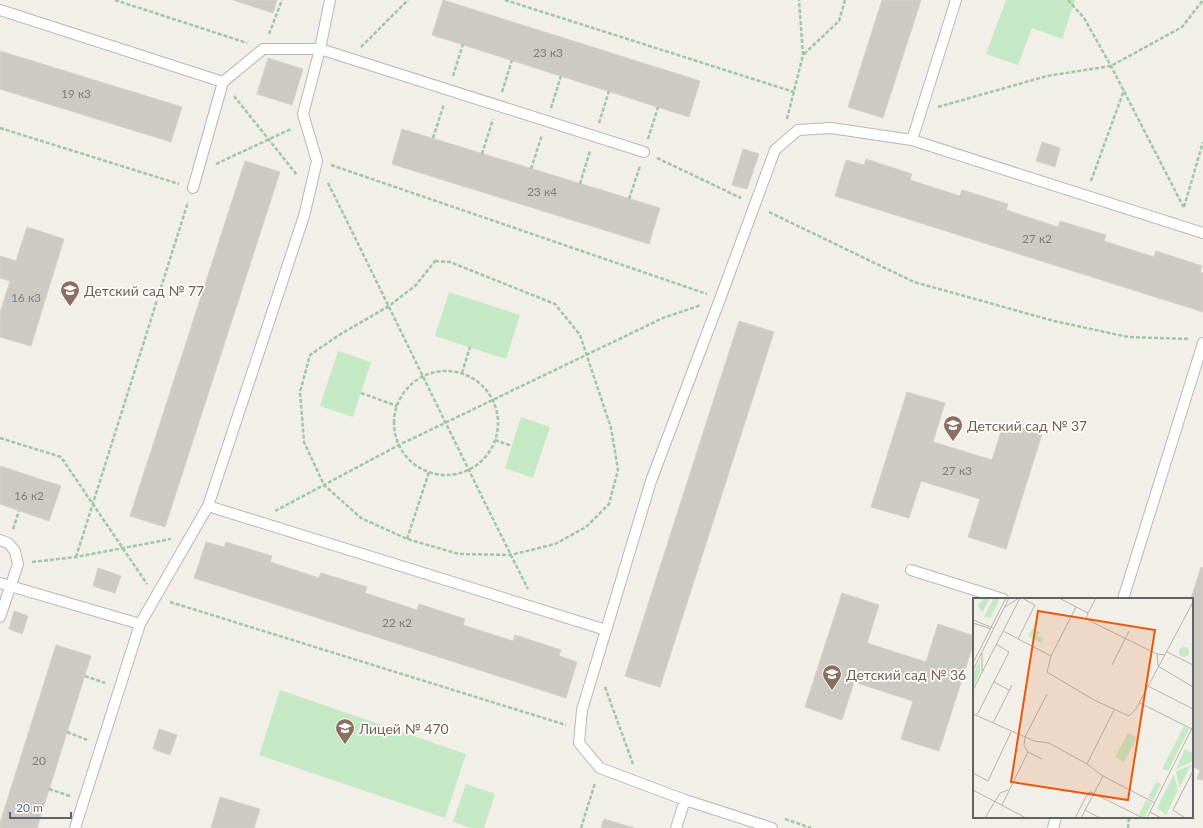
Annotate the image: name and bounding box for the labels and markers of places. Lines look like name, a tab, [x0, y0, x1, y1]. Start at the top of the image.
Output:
school or university icon: Детский сад № 77	[59, 279, 81, 307]
place label: Детский сад № 77	[84, 282, 204, 299]
school or university icon: Детский сад № 37	[942, 414, 964, 442]
place label: Детский сад № 37	[967, 417, 1087, 434]
school or university icon: Детский сад № 36	[821, 663, 843, 691]
place label: Детский сад № 36	[846, 666, 966, 683]
school or university icon: Лицей № 470	[334, 717, 356, 745]
place label: Лицей № 470	[358, 720, 449, 737]

